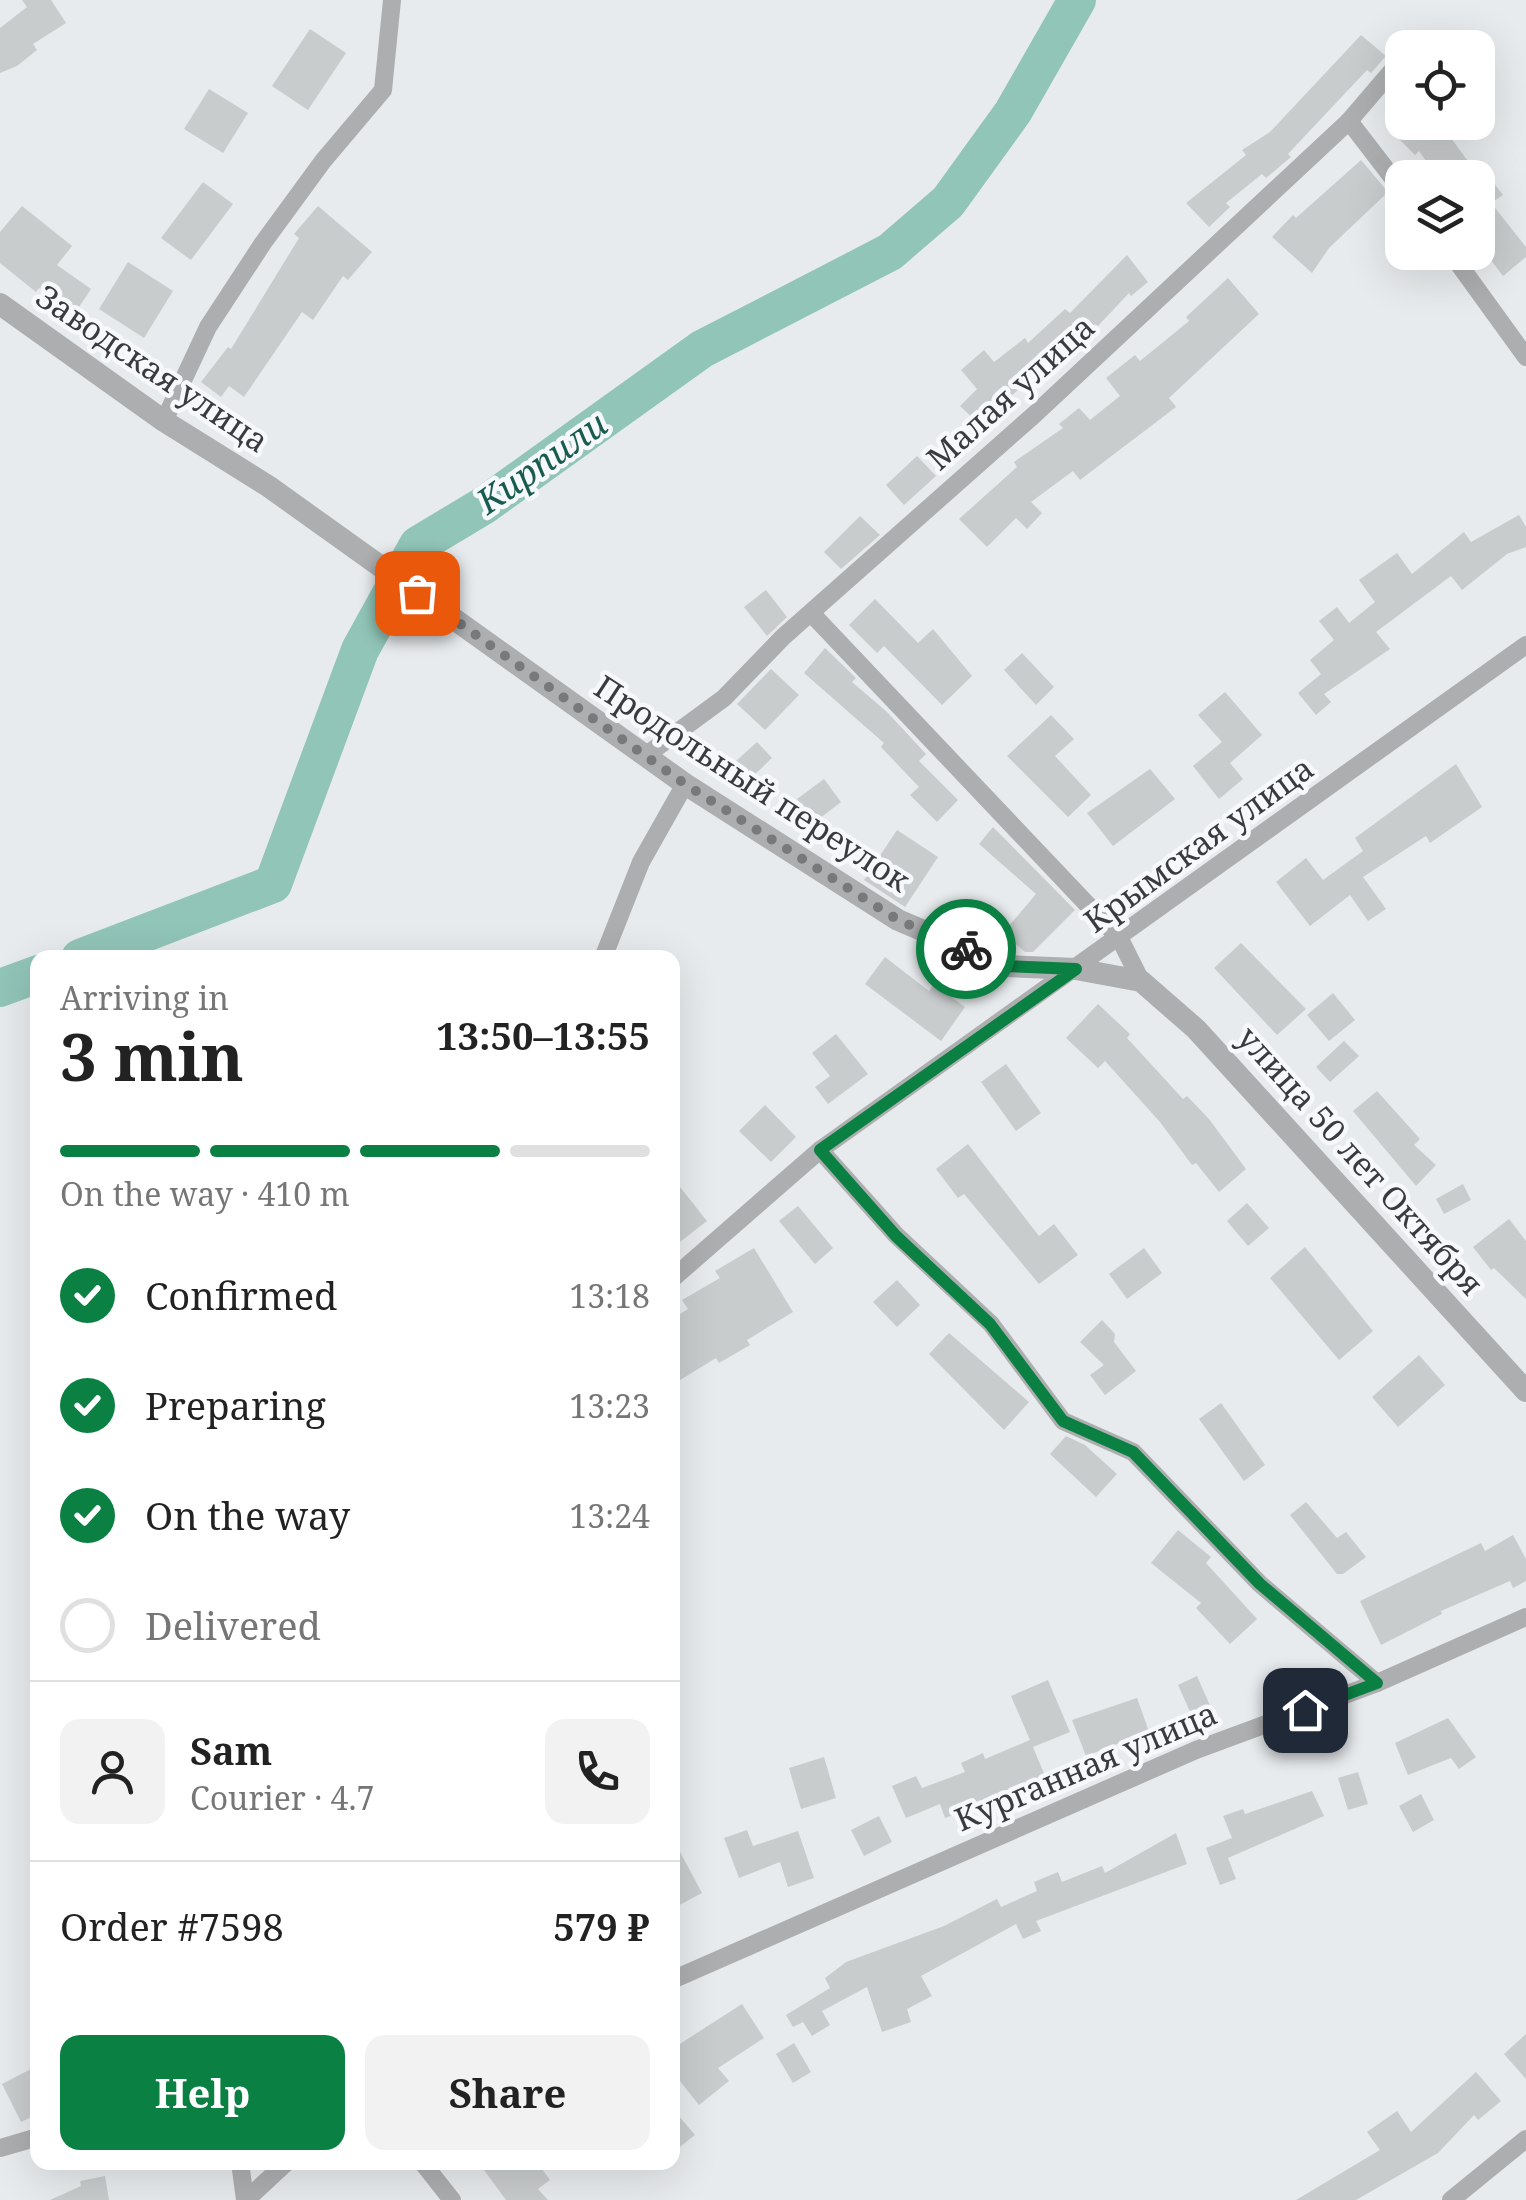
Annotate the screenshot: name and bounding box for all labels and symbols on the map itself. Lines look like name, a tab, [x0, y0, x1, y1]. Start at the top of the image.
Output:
street label: Заводская улица	[28, 274, 277, 461]
street label: Малая улица	[917, 305, 1103, 479]
water label: Кирпили	[466, 400, 616, 524]
pin	[375, 551, 460, 636]
street label: Продольный переулок	[587, 665, 919, 901]
street label: Крымская улица	[1075, 746, 1322, 942]
courier	[916, 899, 1016, 999]
street label: улица 50 лет Октября	[1229, 1016, 1494, 1304]
pin	[1263, 1668, 1348, 1753]
street label: Курганная улица	[948, 1691, 1223, 1840]

